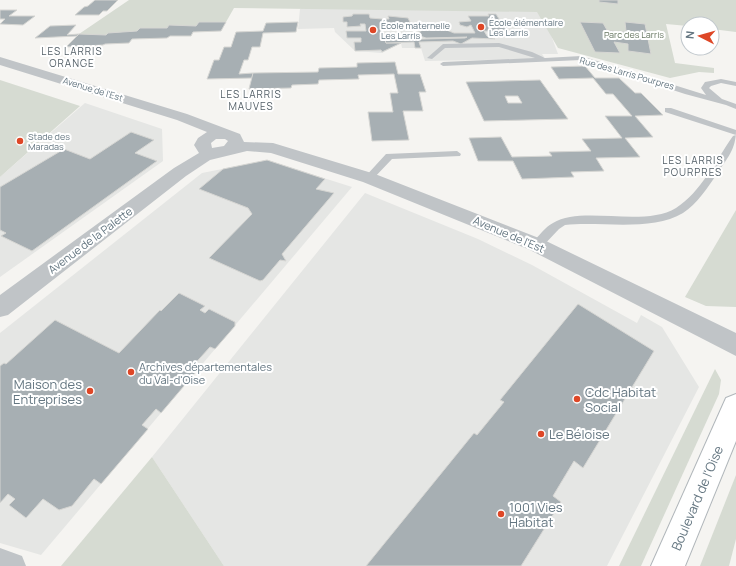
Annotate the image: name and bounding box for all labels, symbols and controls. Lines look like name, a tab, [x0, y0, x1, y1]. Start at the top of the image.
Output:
place label: École élémentaire Les Larris	[489, 16, 563, 39]
north arrow	[680, 16, 720, 56]
place label: École maternelle Les Larris	[381, 19, 450, 42]
marker: École élémentaire Les Larris	[476, 22, 486, 32]
marker: École maternelle Les Larris	[368, 25, 378, 35]
park label: Parc des Larris	[604, 28, 664, 41]
text: N	[682, 30, 697, 40]
district label: LES LARRIS ORANGE	[41, 44, 103, 70]
street label: Rue des Larris Pourpres	[578, 53, 676, 93]
street label: Avenue de l'Est	[61, 74, 125, 104]
district label: LES LARRIS MAUVES	[220, 87, 282, 113]
place label: Stade des Maradas	[28, 130, 70, 153]
marker: Stade des Maradas	[15, 136, 25, 146]
district label: LES LARRIS POURPRES	[662, 153, 724, 179]
street label: Avenue de la Palette	[45, 203, 136, 277]
street label: Avenue de l'Est	[471, 212, 547, 256]
place label: Archives départementales du Val-d'Oise	[139, 359, 272, 387]
marker: Archives départementales du Val-d'Oise	[126, 367, 136, 377]
place label: Maison des Entreprises	[13, 375, 82, 408]
place label: Cdc Habitat Social	[585, 383, 656, 416]
marker: Maison des Entreprises	[85, 386, 95, 396]
marker: Cdc Habitat Social	[572, 394, 582, 404]
place label: Le Béloise	[549, 425, 610, 443]
marker: Le Béloise	[536, 429, 546, 439]
street label: Boulevard de l'Oise	[667, 442, 727, 553]
place label: 1001 Vies Habitat	[509, 498, 563, 531]
marker: 1001 Vies Habitat	[496, 509, 506, 519]

